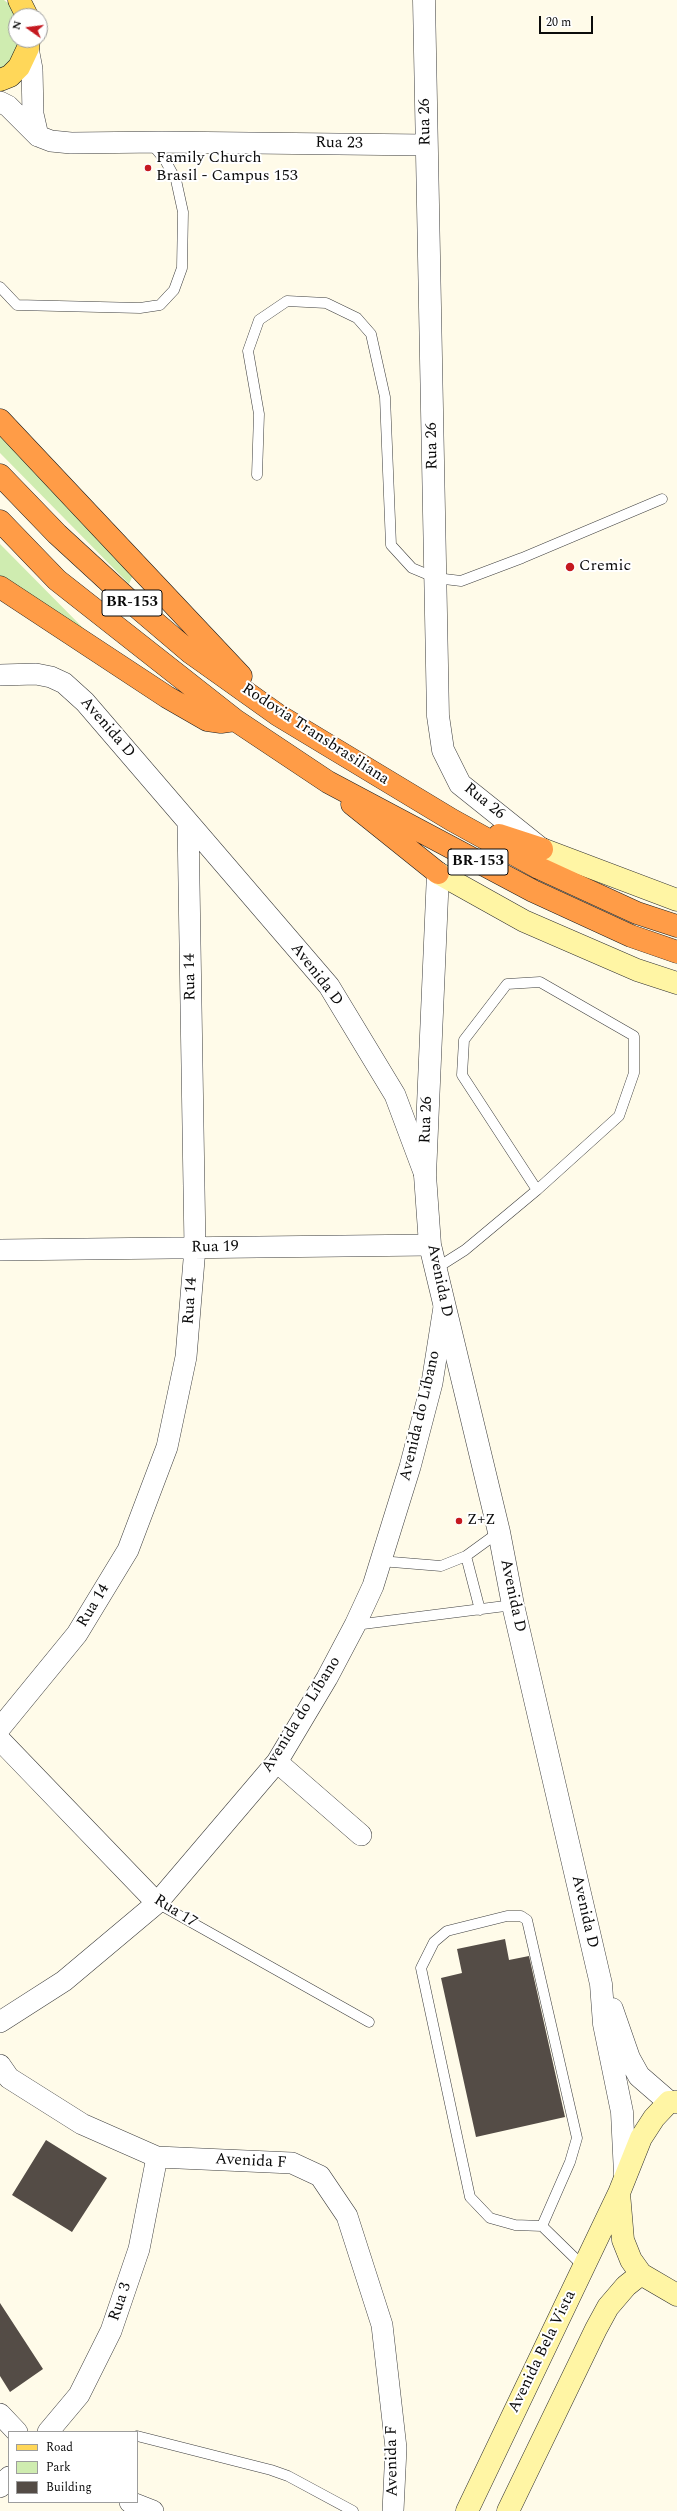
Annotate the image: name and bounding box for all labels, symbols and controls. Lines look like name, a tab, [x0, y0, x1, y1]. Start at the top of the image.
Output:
north arrow	[8, 8, 48, 48]
scale bar	[541, 8, 595, 34]
text: 20 m	[546, 13, 571, 32]
text: N	[8, 19, 26, 32]
street label: Rua 26	[416, 98, 436, 146]
street label: Rua 23	[315, 134, 363, 154]
place label: Family Church Brasil - Campus 153	[156, 149, 298, 187]
marker: Family Church Brasil - Campus 153	[143, 163, 153, 173]
street label: Rua 26	[423, 422, 443, 470]
place label: Cremic	[579, 557, 631, 577]
marker: Cremic	[564, 561, 576, 573]
road number: BR-153	[102, 590, 162, 616]
street label: Rodovia Transbrasiliana	[238, 680, 392, 790]
street label: Avenida D	[75, 694, 139, 762]
street label: Rua 26	[460, 780, 508, 824]
road number: BR-153	[448, 849, 508, 875]
street label: Avenida D	[286, 940, 346, 1010]
street label: Rua 14	[181, 953, 201, 1001]
street label: Rua 26	[417, 1096, 437, 1144]
street label: Rua 19	[191, 1238, 239, 1258]
street label: Avenida D	[422, 1243, 456, 1319]
street label: Rua 14	[180, 1277, 202, 1325]
street label: Avenida do Líbano	[397, 1349, 445, 1483]
place label: Z+Z	[467, 1511, 496, 1531]
marker: Z+Z	[454, 1516, 464, 1526]
street label: Avenida D	[495, 1558, 529, 1634]
street label: Rua 14	[74, 1581, 114, 1631]
street label: Avenida do Líbano	[259, 1653, 345, 1777]
street label: Avenida D	[566, 1874, 602, 1950]
street label: Rua 17	[150, 1891, 200, 1933]
street label: Avenida F	[215, 2151, 287, 2173]
street label: Rua 3	[106, 2280, 136, 2324]
street label: Avenida Bela Vista	[505, 2288, 581, 2416]
street label: Avenida F	[383, 2425, 403, 2497]
legend	[8, 2431, 138, 2503]
text: Road	[46, 2438, 73, 2457]
text: Park	[46, 2458, 71, 2477]
text: Building	[46, 2478, 92, 2497]

